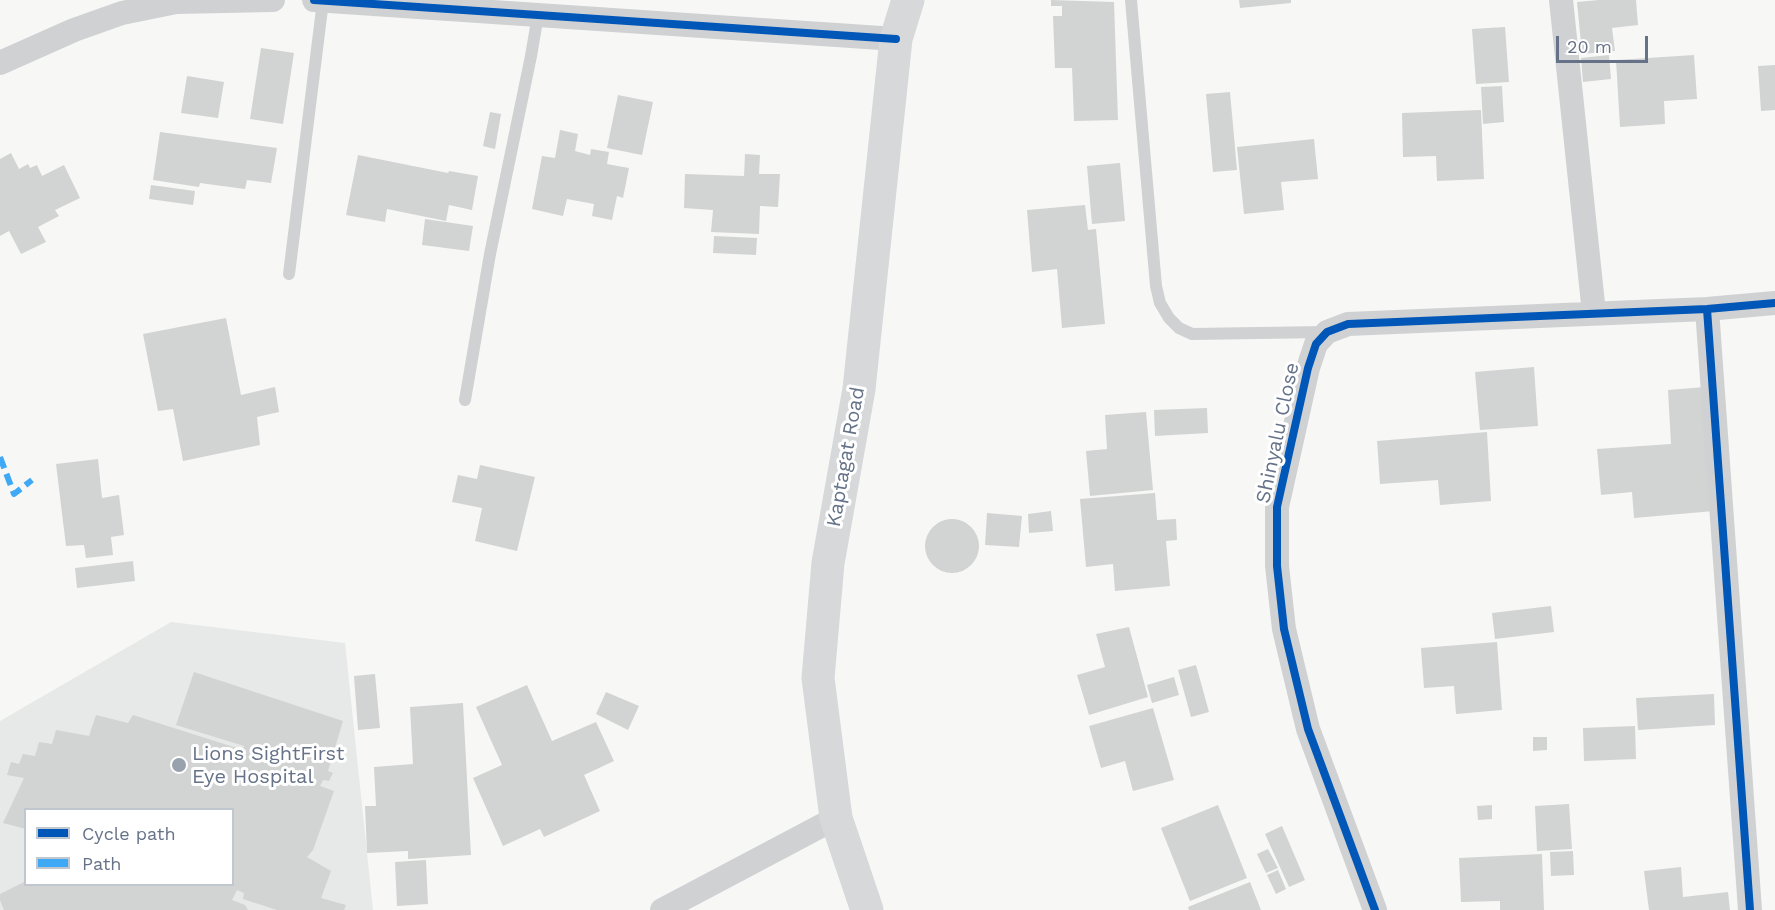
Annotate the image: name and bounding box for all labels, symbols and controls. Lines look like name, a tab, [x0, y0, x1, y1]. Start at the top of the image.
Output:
scale bar	[1559, 24, 1650, 62]
text: 20 m	[1567, 36, 1612, 57]
street label: Shinyalu Close	[1251, 360, 1305, 506]
street label: Kaptagat Road	[822, 385, 870, 529]
place label: Lions SightFirst Eye Hospital	[192, 742, 344, 789]
marker: Lions SightFirst Eye Hospital	[170, 756, 188, 774]
legend	[24, 808, 234, 886]
text: Cycle path	[82, 823, 176, 844]
text: Path	[82, 853, 122, 874]

